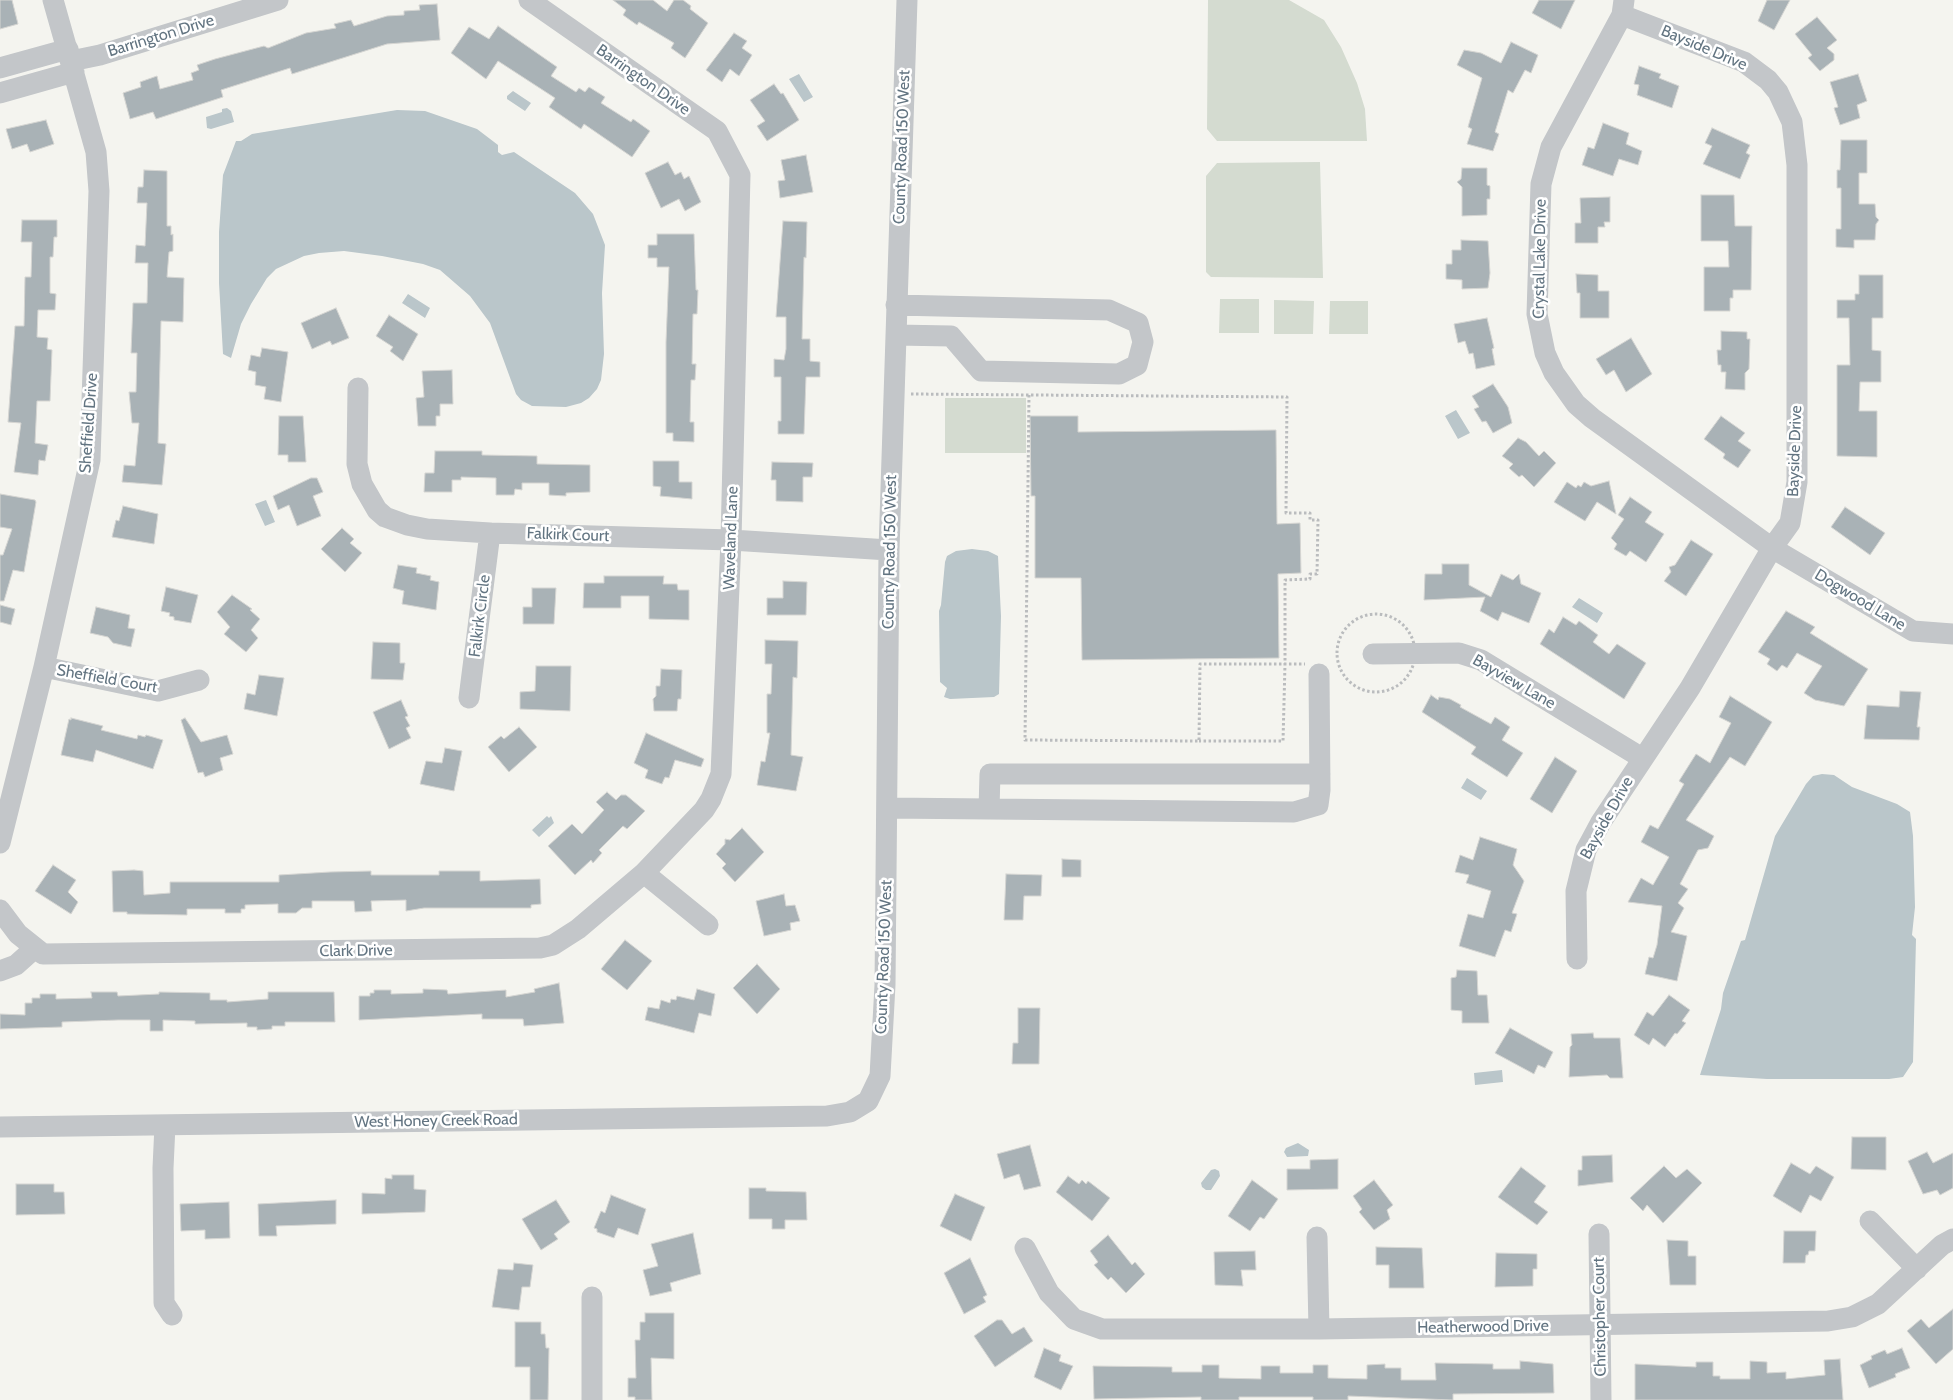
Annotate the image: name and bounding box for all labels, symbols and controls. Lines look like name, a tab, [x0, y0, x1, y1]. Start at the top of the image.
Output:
street label: Barrington Drive	[105, 11, 217, 61]
street label: Bayside Drive	[1658, 21, 1750, 75]
street label: Barrington Drive	[592, 41, 694, 119]
street label: County Road 150 West	[890, 70, 914, 224]
street label: Crystal Lake Drive	[1529, 199, 1551, 319]
street label: Sheffield Drive	[76, 372, 102, 474]
street label: Bayside Drive	[1784, 405, 1806, 497]
street label: County Road 150 West	[879, 475, 901, 629]
street label: Waveland Lane	[720, 486, 742, 590]
street label: Falkirk Court	[526, 524, 610, 546]
street label: Dogwood Lane	[1811, 565, 1909, 635]
street label: Falkirk Circle	[465, 574, 495, 658]
street label: Bayview Lane	[1469, 651, 1559, 713]
street label: Sheffield Court	[55, 661, 159, 697]
street label: Bayside Drive	[1576, 773, 1638, 863]
street label: County Road 150 West	[872, 880, 896, 1034]
street label: Clark Drive	[319, 941, 393, 961]
street label: West Honey Creek Road	[354, 1110, 518, 1132]
street label: Christopher Court	[1589, 1257, 1611, 1377]
street label: Heatherwood Drive	[1417, 1316, 1549, 1338]

